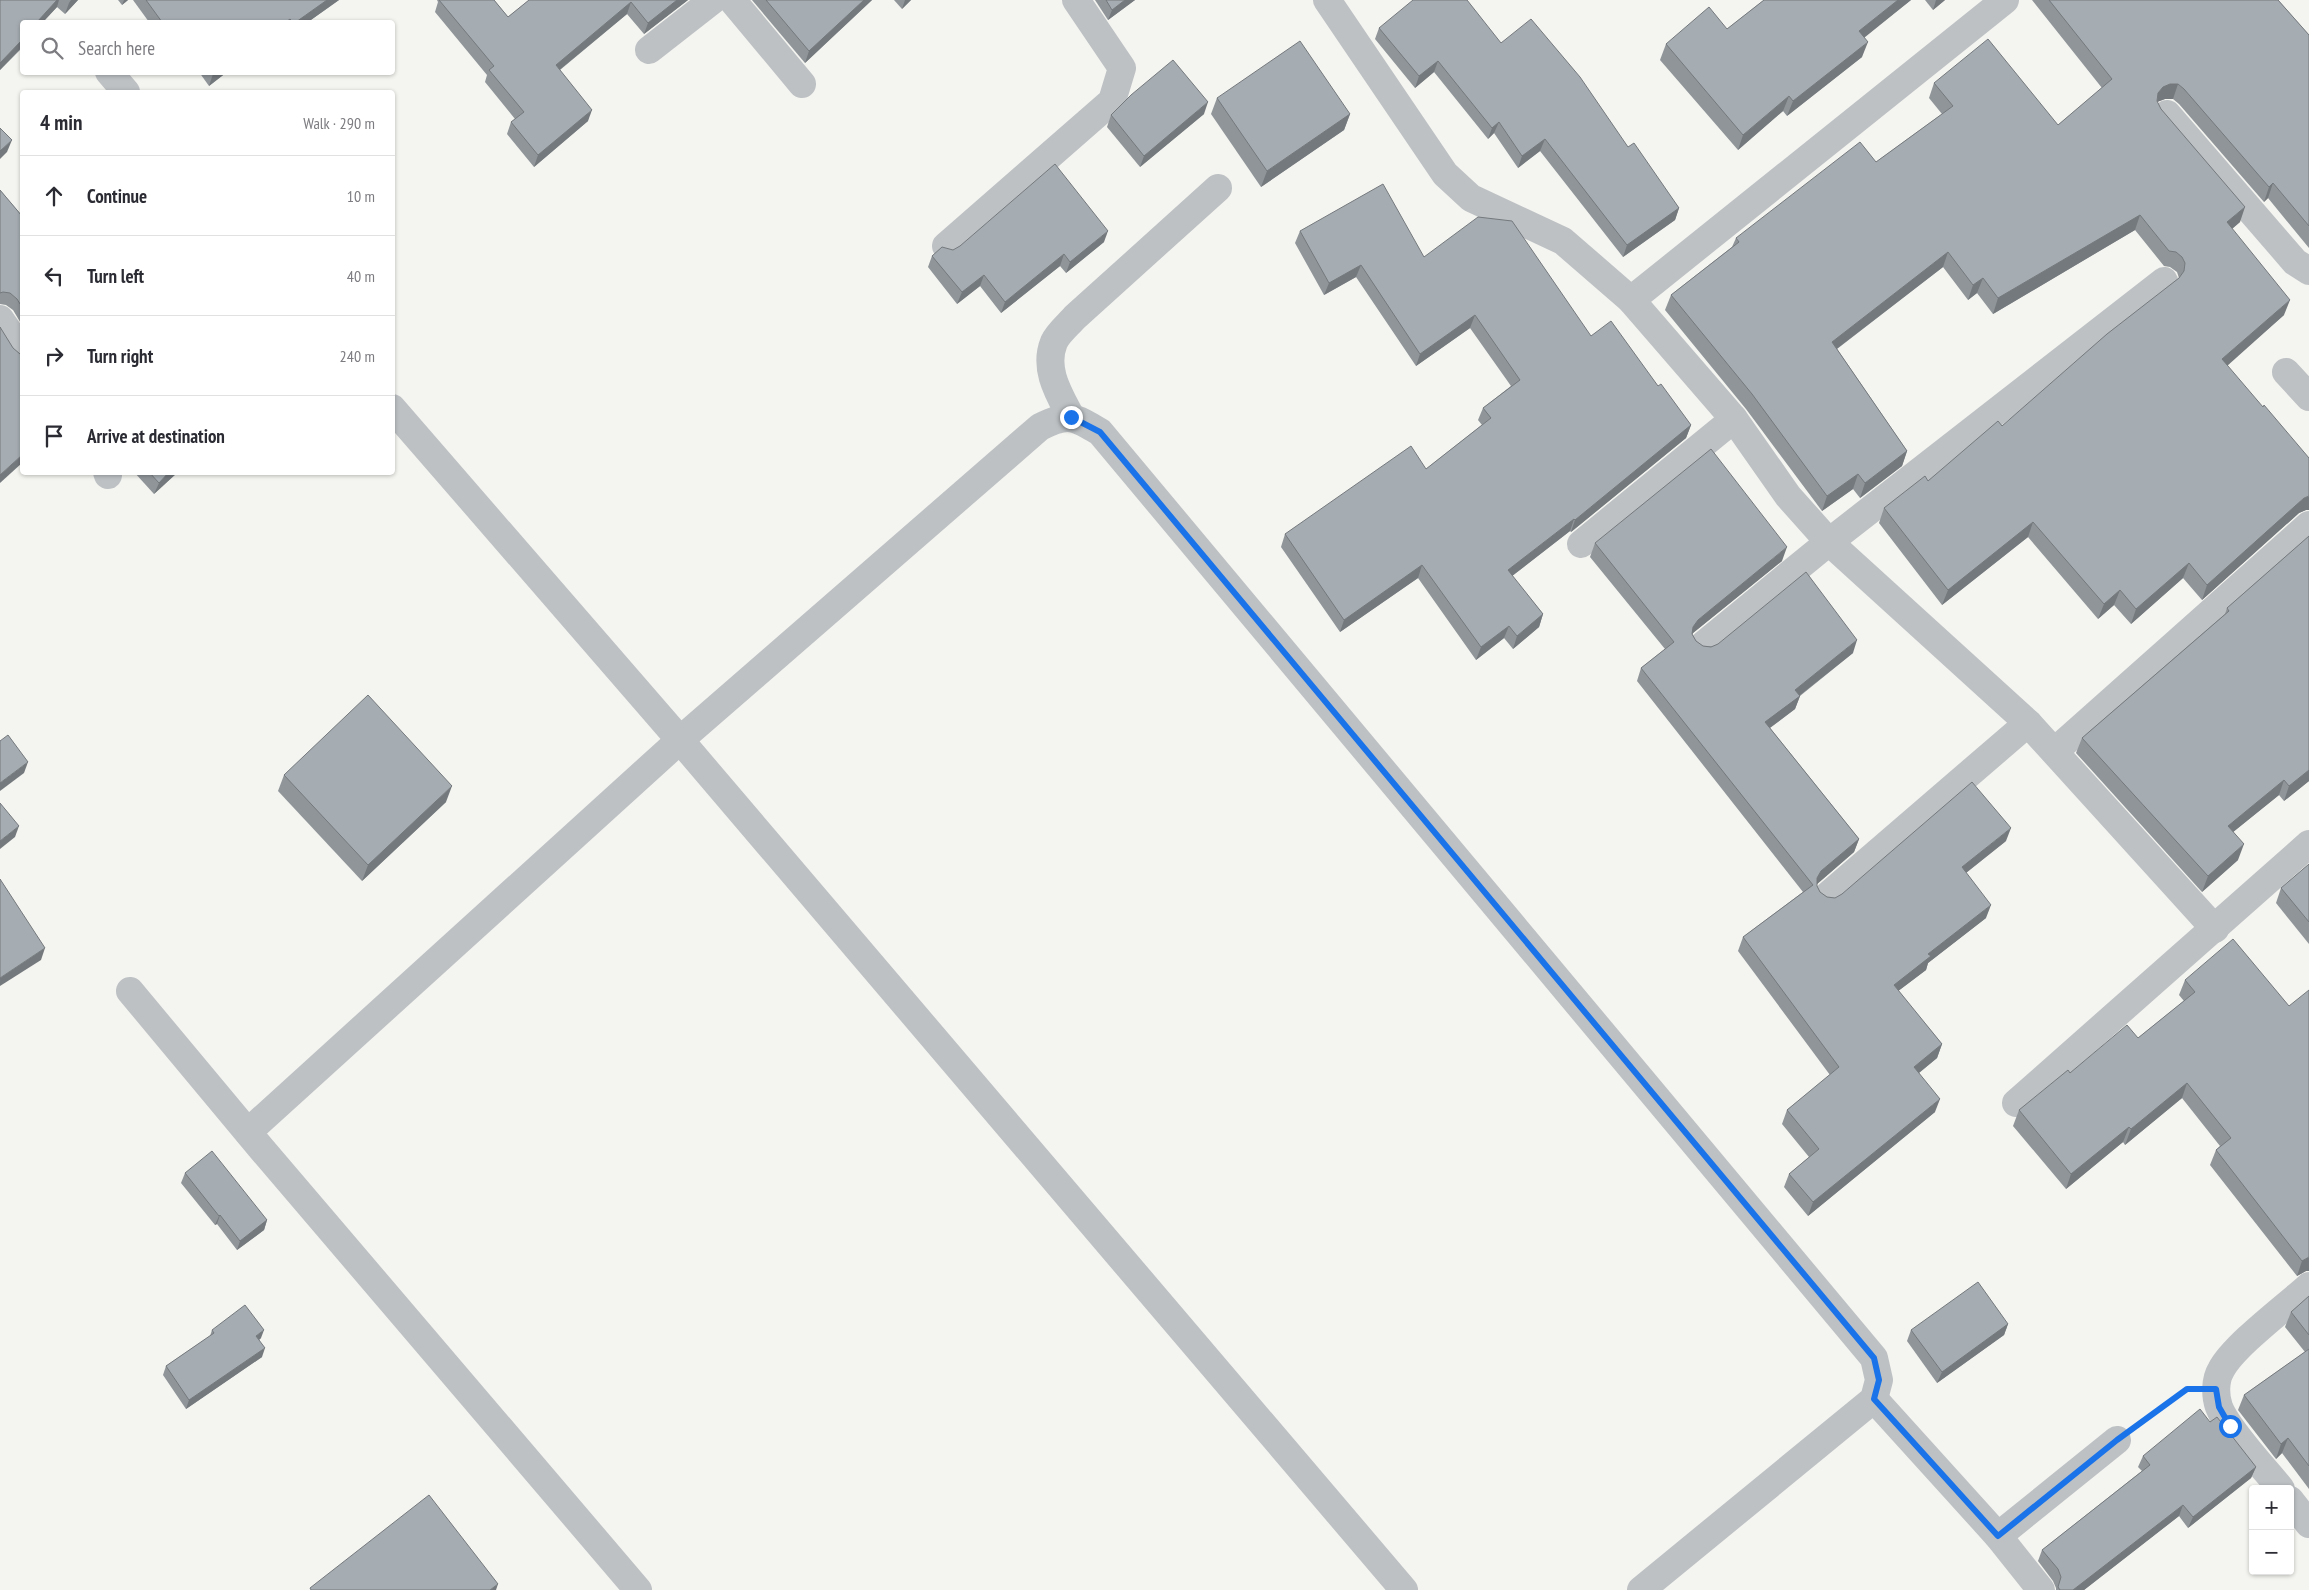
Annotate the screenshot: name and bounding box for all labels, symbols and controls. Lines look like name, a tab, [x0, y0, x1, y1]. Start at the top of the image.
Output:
search box	[20, 20, 395, 75]
icon: search	[38, 34, 66, 62]
text: Search here	[78, 36, 155, 60]
text: 4 min	[40, 109, 82, 136]
text: Walk · 290 m	[303, 113, 375, 133]
icon: ahead	[40, 182, 68, 210]
text: Continue	[87, 184, 147, 208]
text: 10 m	[347, 186, 375, 206]
icon: left	[40, 262, 68, 290]
text: Turn left	[87, 264, 144, 288]
text: 40 m	[347, 266, 375, 286]
icon: right	[40, 342, 68, 370]
text: Turn right	[87, 344, 153, 368]
text: 240 m	[340, 346, 375, 366]
route end	[1060, 406, 1083, 429]
icon: arrive	[40, 422, 68, 450]
text: Arrive at destination	[87, 424, 225, 448]
route start	[2219, 1415, 2242, 1438]
map controls	[2249, 1485, 2294, 1575]
button: +	[2249, 1485, 2294, 1530]
button: −	[2249, 1530, 2294, 1575]

